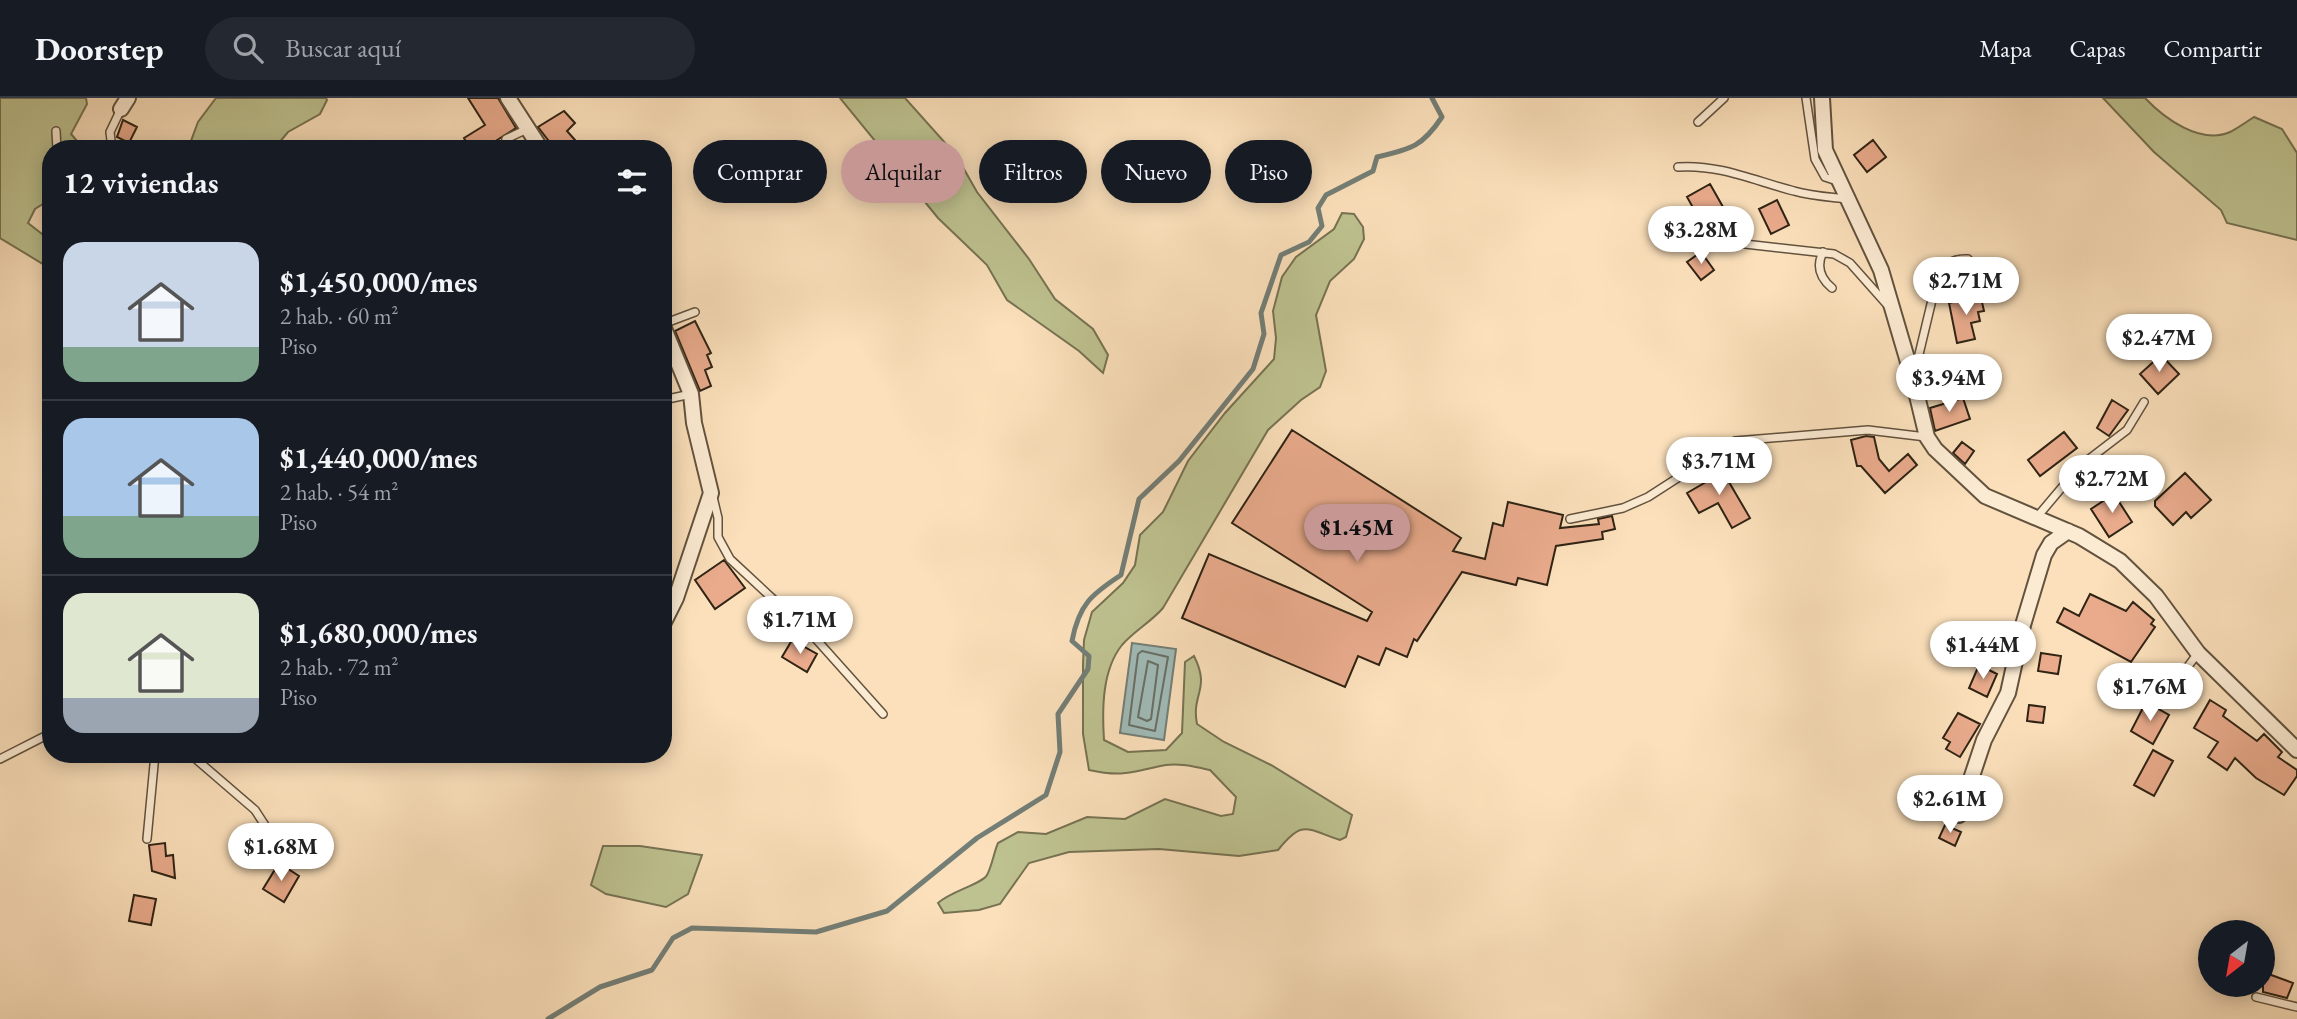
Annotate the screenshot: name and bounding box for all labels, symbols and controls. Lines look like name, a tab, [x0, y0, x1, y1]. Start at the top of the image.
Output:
search box	[205, 17, 695, 80]
text: Doorstep	[35, 27, 163, 70]
icon: search	[229, 29, 267, 67]
text: Buscar aquí	[285, 31, 401, 65]
text: Mapa	[1979, 33, 2031, 64]
text: Capas	[2069, 33, 2125, 64]
text: Compartir	[2163, 33, 2262, 64]
chip: Comprar	[693, 140, 827, 203]
chip: Alquilar	[841, 140, 965, 203]
chip: Filtros	[979, 140, 1087, 203]
chip: Nuevo	[1101, 140, 1211, 203]
chip: Piso	[1225, 140, 1312, 203]
text: 12 viviendas	[63, 163, 219, 202]
icon: filters	[613, 163, 651, 201]
pin: $3.28M	[1644, 206, 1758, 266]
text: $3.28M	[1664, 214, 1738, 244]
pin: $2.71M	[1909, 258, 2023, 317]
text: $1,450,000/mes	[280, 262, 478, 301]
text: $2.71M	[1929, 265, 2003, 295]
icon: home	[119, 270, 203, 354]
text: 2 hab. · 60 m²	[280, 301, 399, 331]
pin: $2.47M	[2102, 314, 2216, 374]
text: $2.47M	[2122, 322, 2196, 352]
text: Piso	[280, 331, 317, 361]
pin: $3.94M	[1892, 354, 2006, 414]
text: $3.94M	[1912, 362, 1986, 392]
text: $1,440,000/mes	[280, 438, 478, 477]
pin: $3.71M	[1662, 438, 1776, 497]
text: $3.71M	[1682, 445, 1756, 475]
icon: home	[119, 446, 203, 530]
pin: $2.72M	[2055, 456, 2169, 515]
text: $2.72M	[2075, 463, 2149, 493]
text: 2 hab. · 54 m²	[280, 477, 399, 507]
pin: $1.45M	[1300, 504, 1414, 564]
text: Piso	[280, 507, 317, 537]
text: $1.45M	[1320, 512, 1394, 542]
pin: $1.71M	[743, 596, 857, 656]
text: $1.71M	[763, 604, 837, 634]
text: $1,680,000/mes	[280, 613, 478, 652]
icon: home	[119, 621, 203, 705]
pin: $1.44M	[1926, 622, 2040, 681]
text: $1.44M	[1946, 629, 2020, 659]
text: 2 hab. · 72 m²	[280, 652, 399, 682]
pin: $1.76M	[2093, 664, 2207, 723]
text: $1.76M	[2113, 671, 2187, 701]
text: Piso	[280, 682, 317, 712]
pin: $2.61M	[1893, 776, 2007, 835]
text: $2.61M	[1913, 783, 1987, 813]
pin: $1.68M	[224, 824, 338, 883]
text: $1.68M	[244, 831, 318, 861]
north arrow	[2198, 920, 2275, 998]
map controls	[2198, 920, 2275, 997]

